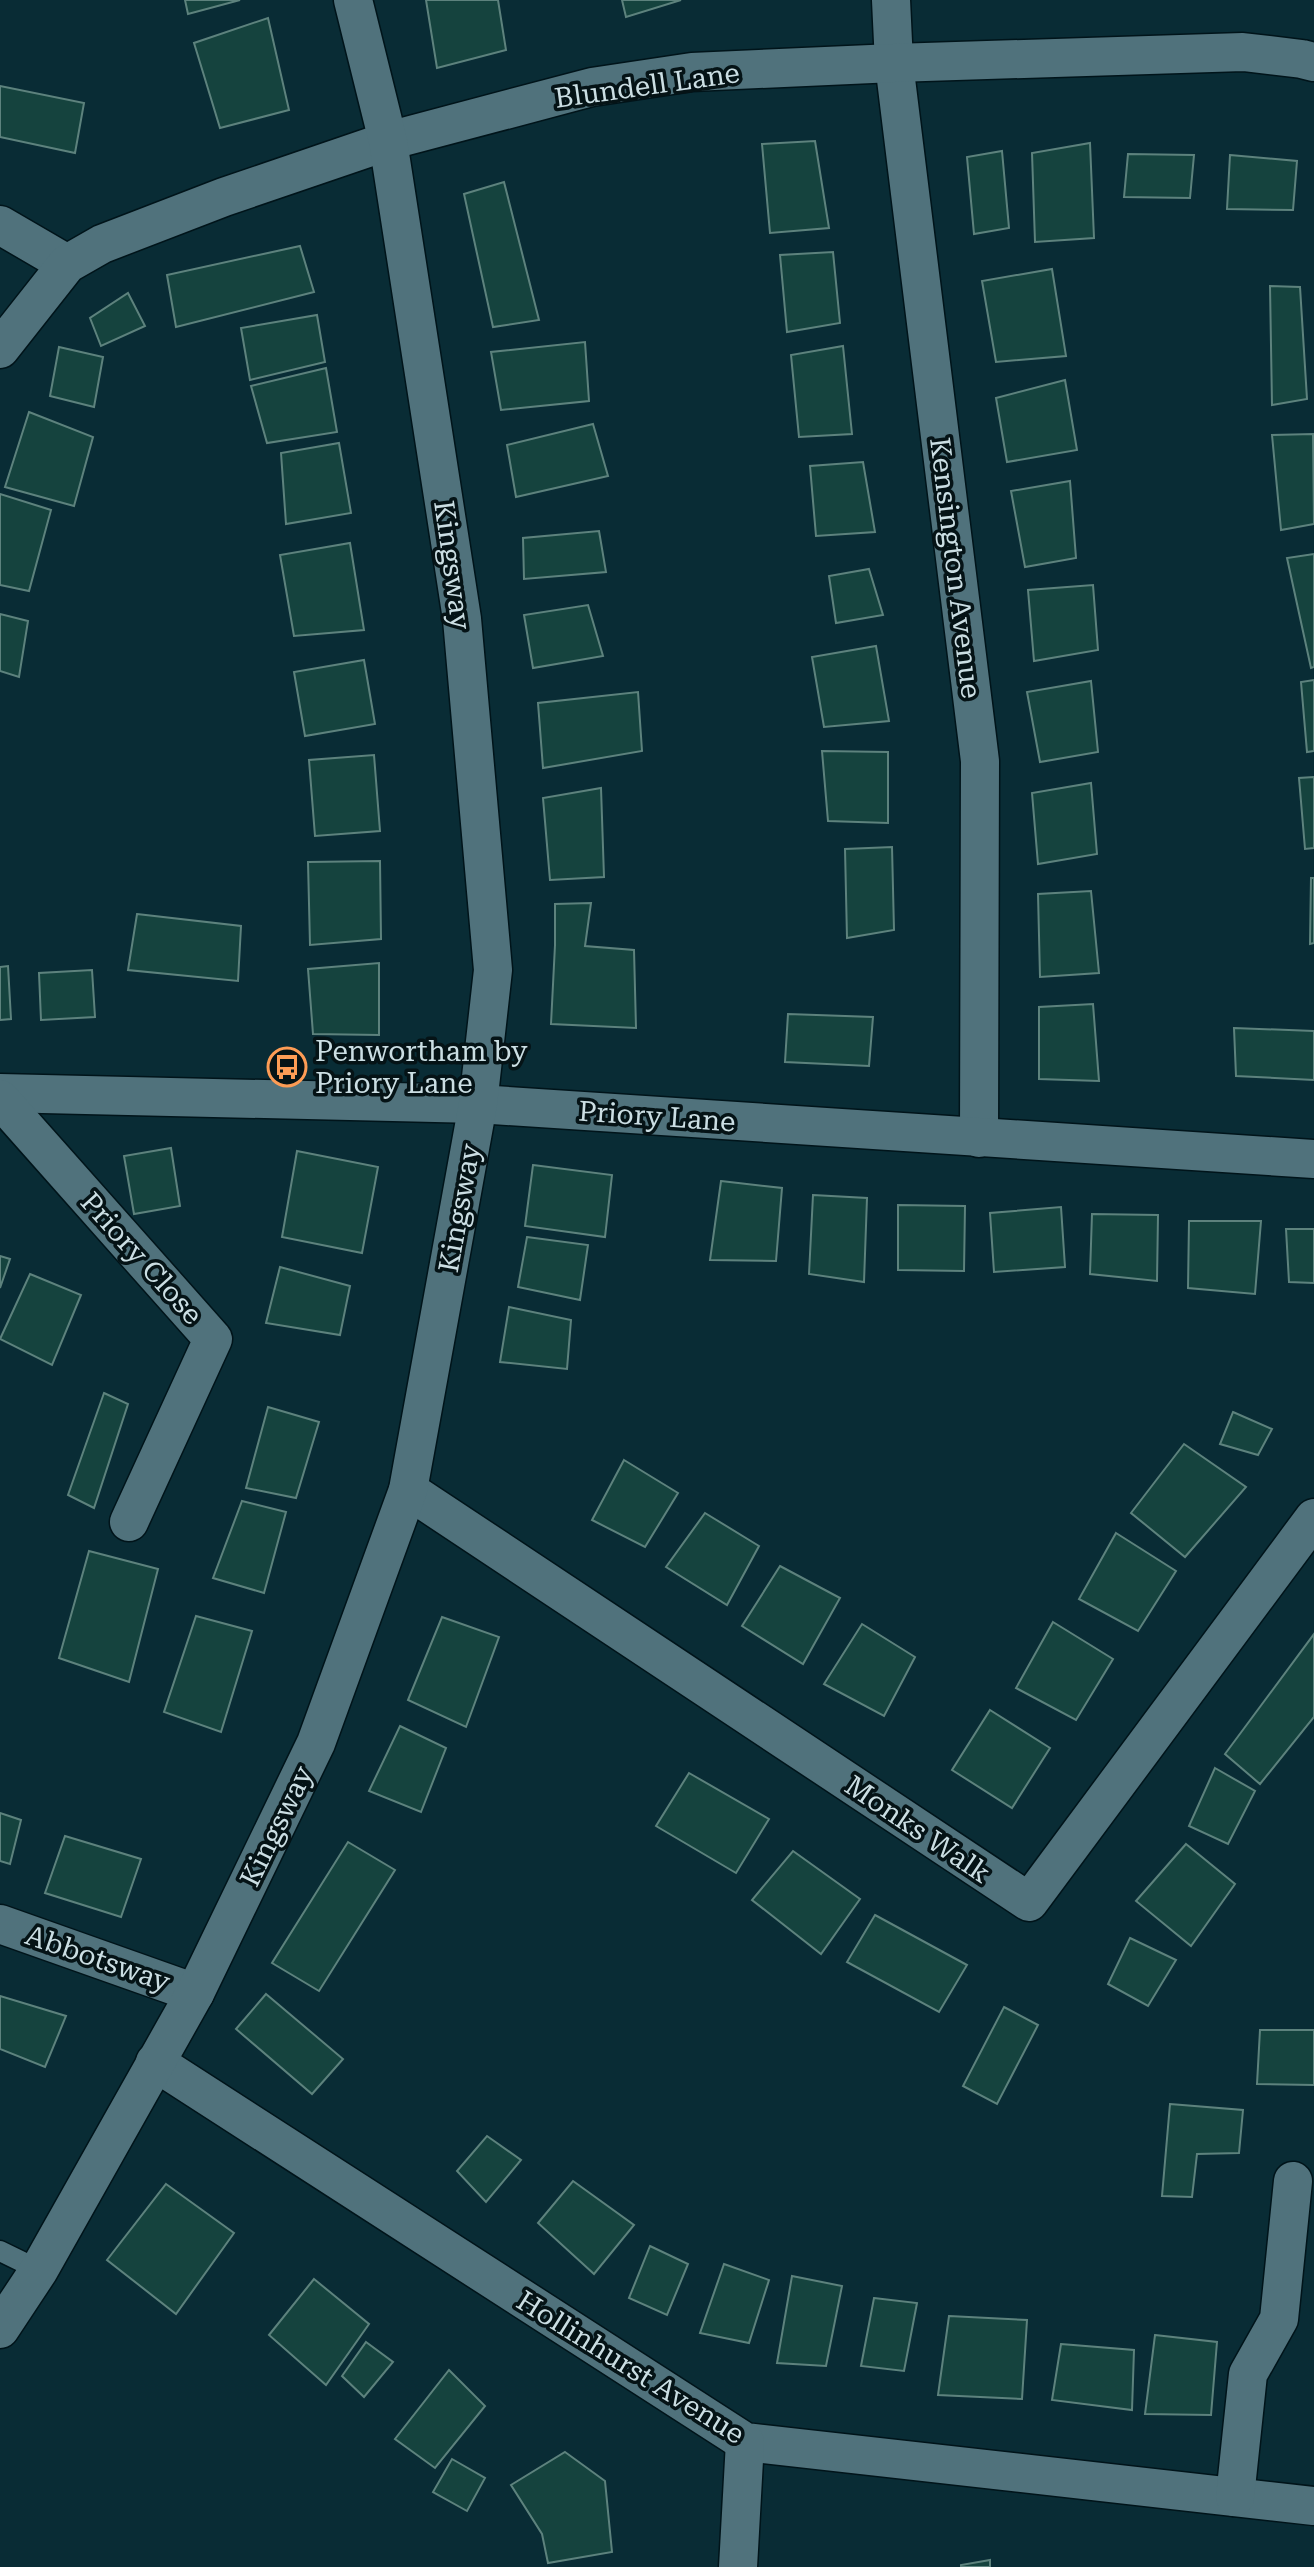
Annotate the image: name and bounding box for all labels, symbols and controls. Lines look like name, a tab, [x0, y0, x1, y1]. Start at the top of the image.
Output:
street label: Blundell Lane	[552, 56, 742, 115]
street label: Kensington Avenue	[923, 436, 988, 700]
street label: Kingsway	[427, 498, 478, 632]
place label: Penwortham by Priory Lane	[315, 1035, 528, 1100]
bus stop icon: Penwortham by Priory Lane	[266, 1046, 308, 1088]
street label: Priory Lane	[577, 1095, 737, 1138]
street label: Kingsway	[432, 1141, 487, 1275]
street label: Priory Close	[74, 1186, 209, 1331]
street label: Kingsway	[233, 1760, 320, 1892]
street label: Monks Walk	[839, 1769, 997, 1890]
street label: Abbotsway	[21, 1918, 175, 1999]
street label: Hollinhurst Avenue	[511, 2284, 751, 2451]

